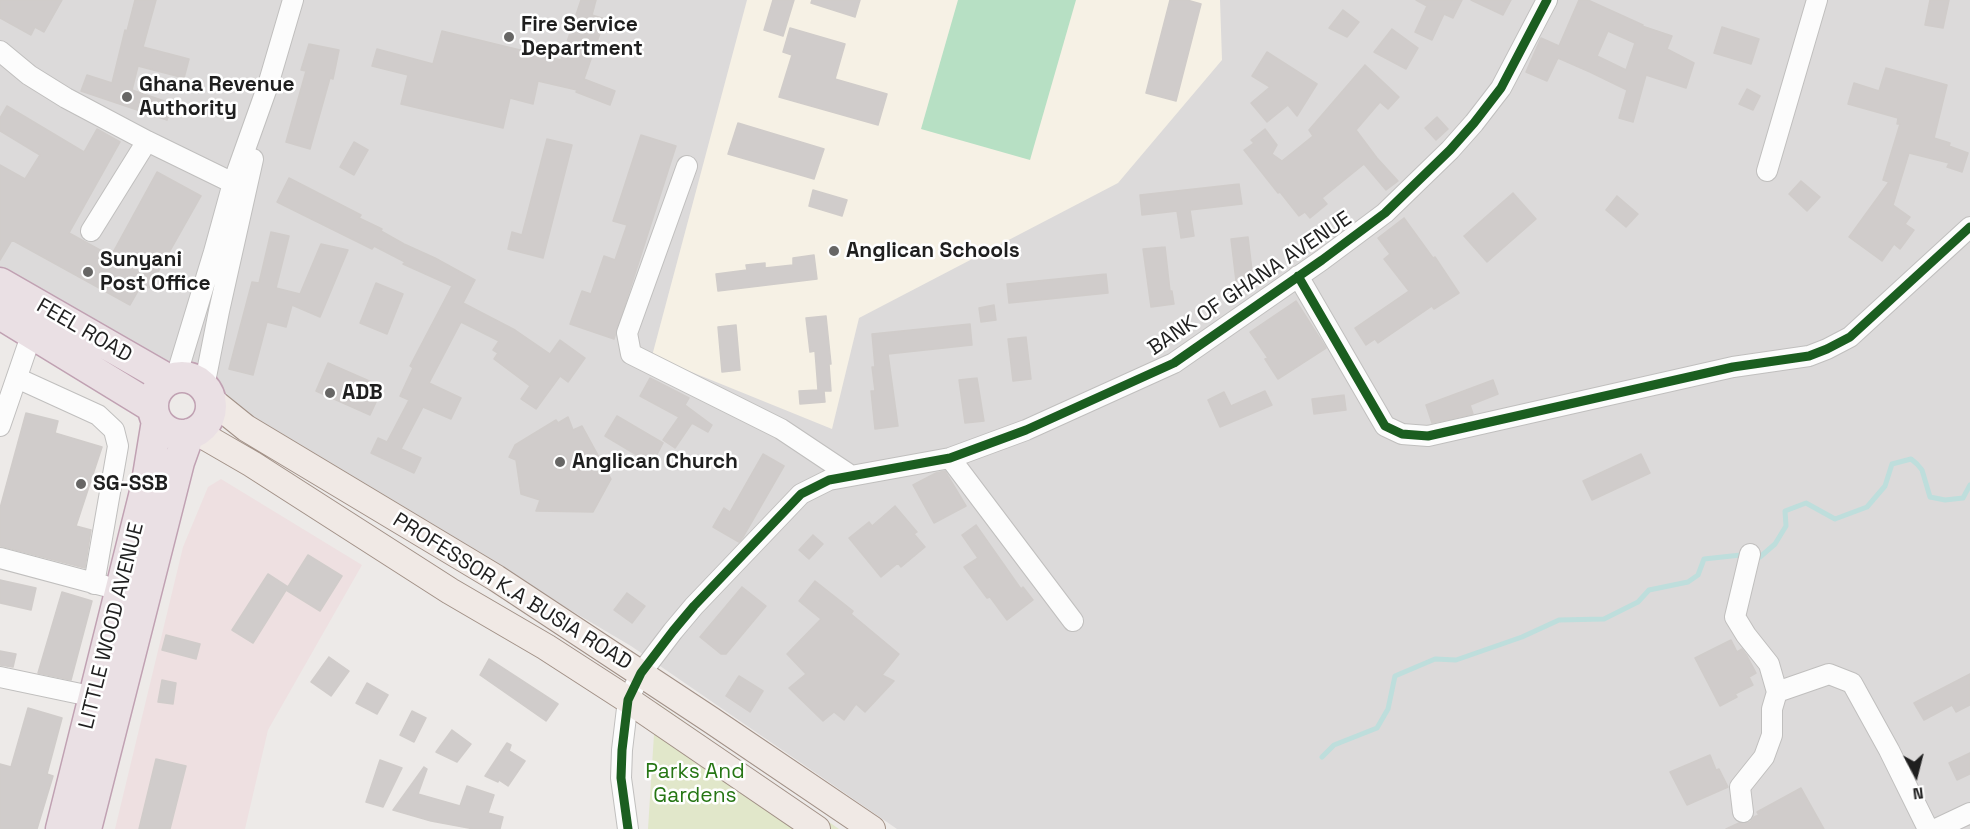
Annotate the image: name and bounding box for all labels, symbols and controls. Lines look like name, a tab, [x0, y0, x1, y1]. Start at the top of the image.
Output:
place label: Fire Service Department	[521, 12, 643, 62]
marker: Fire Service Department	[502, 30, 516, 44]
place label: Ghana Revenue Authority	[139, 72, 295, 122]
marker: Ghana Revenue Authority	[120, 90, 134, 104]
street label: BANK OF GHANA AVENUE	[1143, 206, 1357, 362]
place label: Anglican Schools	[846, 238, 1020, 264]
marker: Anglican Schools	[827, 244, 841, 258]
place label: Sunyani Post Office	[100, 247, 211, 297]
marker: Sunyani Post Office	[81, 265, 95, 279]
street label: FEEL ROAD	[32, 294, 136, 368]
place label: ADB	[342, 380, 383, 406]
marker: ADB	[323, 386, 337, 400]
place label: Anglican Church	[572, 449, 738, 475]
marker: Anglican Church	[553, 455, 567, 469]
place label: SG-SSB	[93, 471, 168, 497]
marker: SG-SSB	[74, 477, 88, 491]
street label: PROFESSOR K.A BUSIA ROAD	[388, 508, 636, 676]
street label: LITTLE WOOD AVENUE	[74, 520, 150, 732]
north arrow	[1886, 745, 1946, 805]
park label: Parks And Gardens	[645, 759, 745, 809]
text: N	[1912, 782, 1925, 804]

